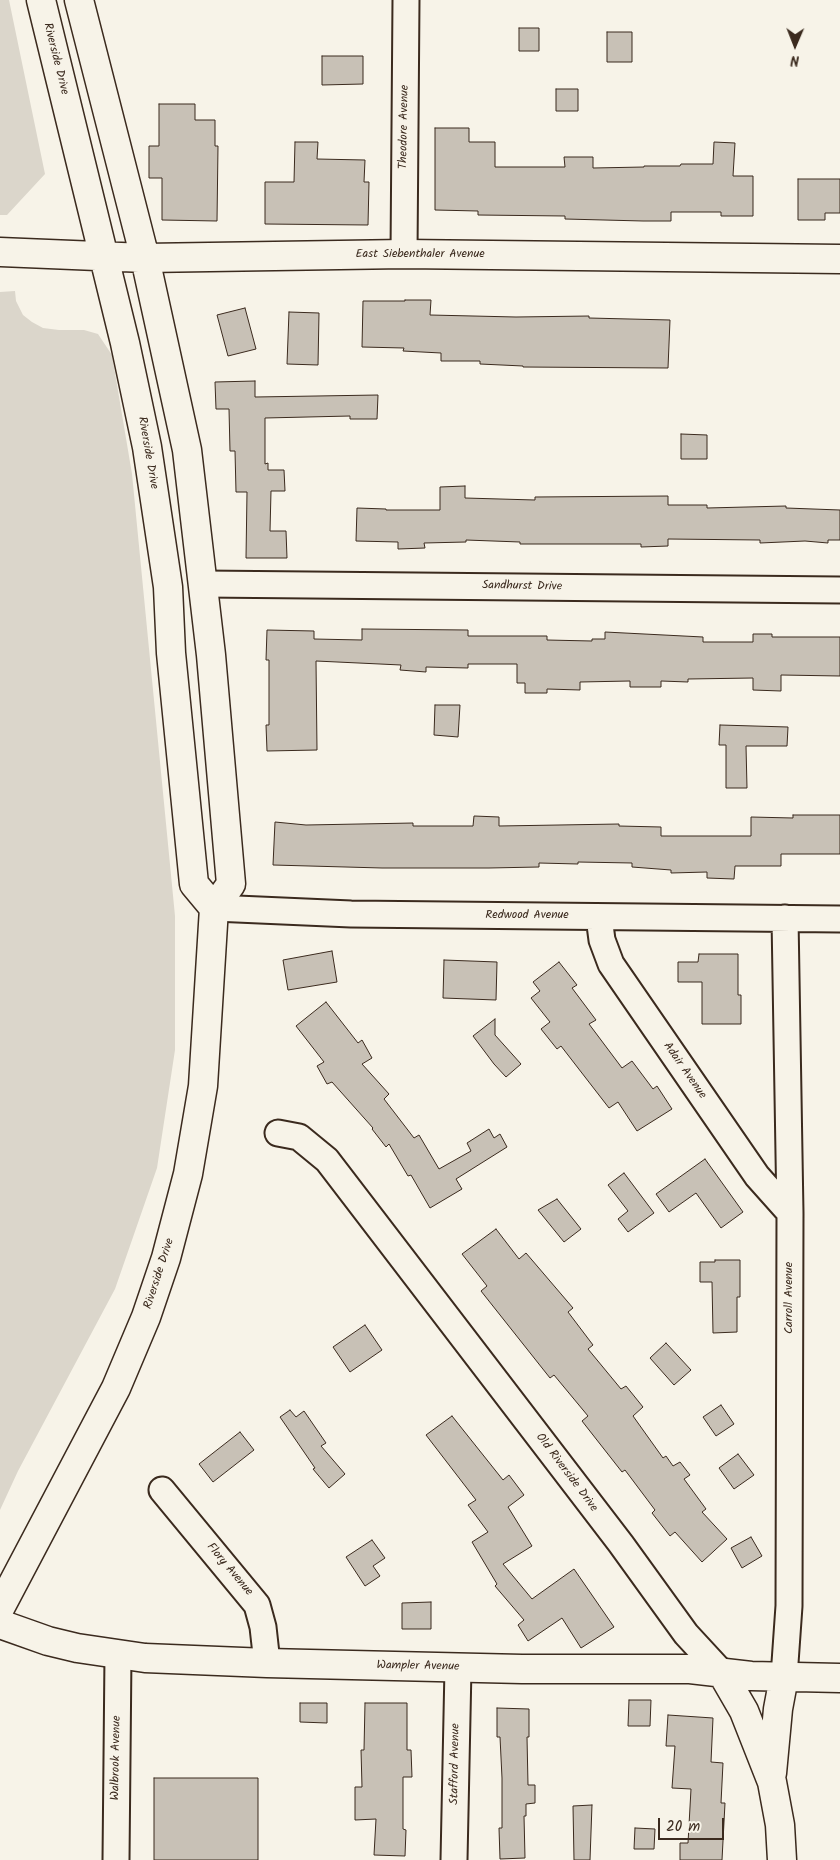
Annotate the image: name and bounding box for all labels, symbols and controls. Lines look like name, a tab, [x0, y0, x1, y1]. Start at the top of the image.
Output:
north arrow	[770, 20, 820, 70]
street label: Riverside Drive	[39, 22, 71, 96]
text: N	[790, 49, 799, 71]
street label: Theodore Avenue	[397, 85, 413, 169]
street label: East Siebenthaler Avenue	[355, 248, 485, 262]
street label: Riverside Drive	[134, 416, 160, 490]
street label: Sandhurst Drive	[482, 579, 562, 595]
street label: Redwood Avenue	[485, 909, 569, 923]
street label: Adair Avenue	[659, 1040, 709, 1102]
street label: Riverside Drive	[142, 1237, 178, 1311]
street label: Carroll Avenue	[783, 1262, 797, 1334]
street label: Old Riverside Drive	[532, 1431, 600, 1515]
street label: Flory Avenue	[203, 1541, 255, 1599]
street label: Wampler Avenue	[377, 1659, 459, 1675]
street label: Walbrook Avenue	[109, 1715, 125, 1801]
street label: Stafford Avenue	[448, 1723, 464, 1805]
scale bar	[660, 1808, 726, 1840]
text: 20 m	[666, 1815, 700, 1839]

